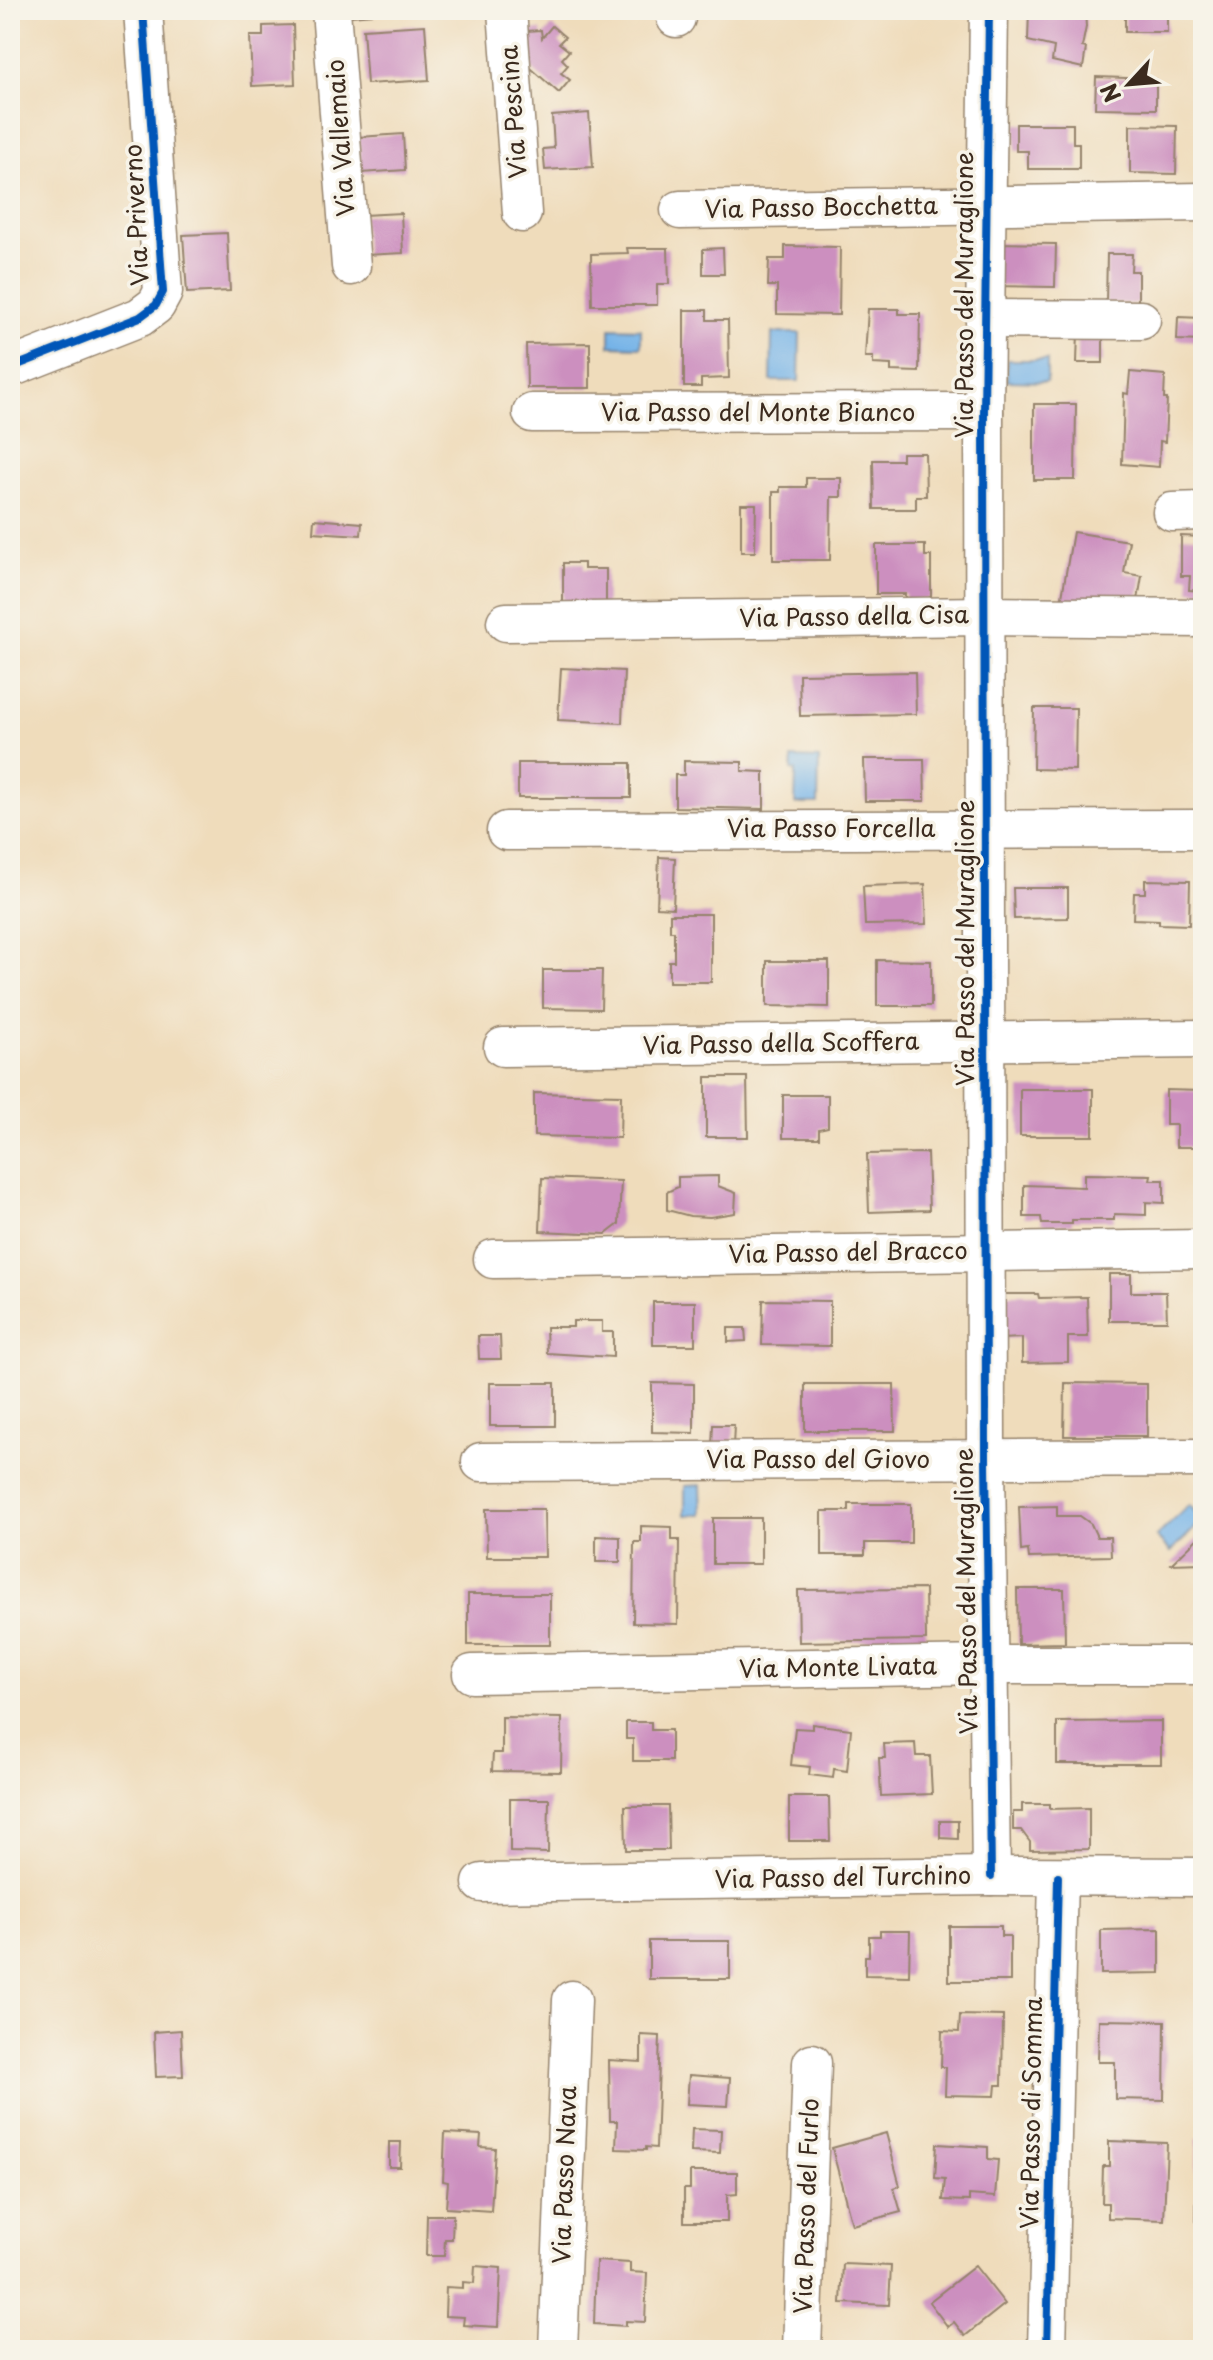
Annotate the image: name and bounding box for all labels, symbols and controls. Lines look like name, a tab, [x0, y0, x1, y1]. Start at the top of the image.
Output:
street label: Via Pescina	[489, 44, 535, 180]
north arrow	[1089, 44, 1169, 124]
street label: Via Vallemaio	[316, 58, 362, 218]
text: N	[1091, 78, 1128, 108]
street label: Via Priverno	[113, 143, 157, 287]
street label: Via Passo del Muraglione	[945, 152, 981, 438]
street label: Via Passo Bocchetta	[704, 186, 938, 226]
street label: Via Passo del Monte Bianco	[601, 393, 915, 429]
street label: Via Passo della Cisa	[739, 595, 969, 635]
street label: Via Passo del Muraglione	[946, 800, 982, 1086]
street label: Via Passo Forcella	[727, 809, 935, 845]
street label: Via Passo della Scoffera	[642, 1022, 920, 1062]
street label: Via Passo del Bracco	[728, 1231, 968, 1271]
street label: Via Passo del Giovo	[706, 1440, 930, 1476]
street label: Via Passo del Muraglione	[945, 1447, 985, 1735]
street label: Via Monte Livata	[739, 1646, 937, 1686]
street label: Via Passo del Turchino	[714, 1856, 972, 1896]
street label: Via Passo di Somma	[1010, 1996, 1050, 2229]
street label: Via Passo Nava	[542, 2085, 584, 2265]
street label: Via Passo del Furlo	[783, 2097, 827, 2315]

